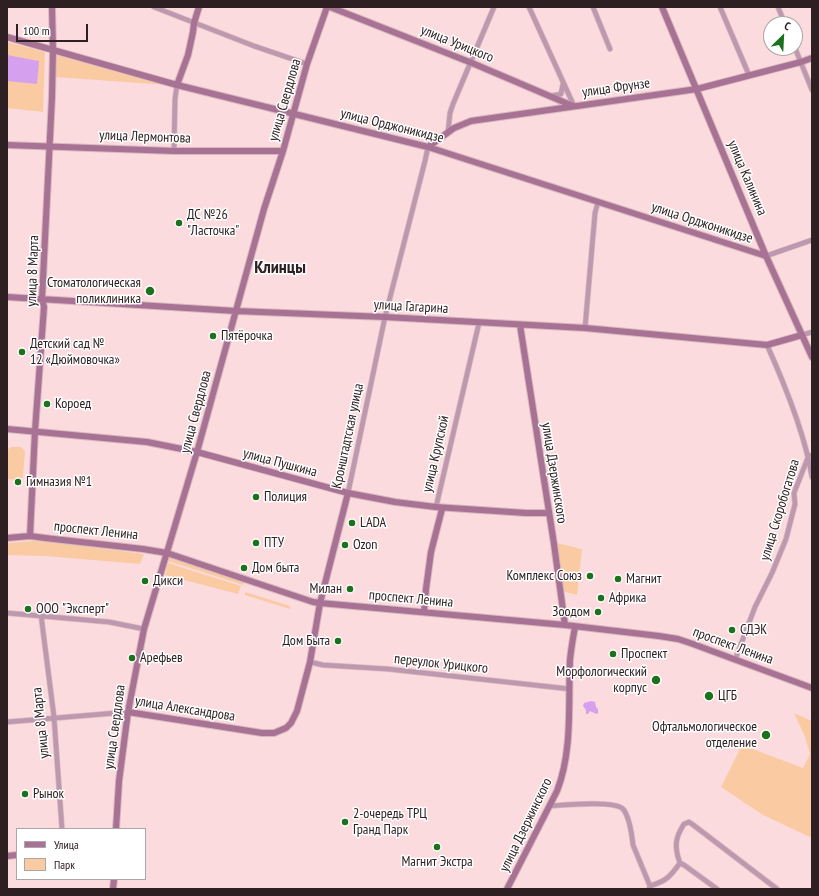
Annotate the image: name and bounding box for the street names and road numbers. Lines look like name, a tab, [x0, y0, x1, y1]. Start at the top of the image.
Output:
street label: улица Урицкого	[418, 22, 496, 66]
street label: улица Свердлова	[265, 57, 305, 143]
street label: улица Фрунзе	[581, 75, 651, 101]
street label: улица Орджоникидзе	[339, 105, 445, 147]
street label: улица Лермонтова	[99, 127, 191, 147]
street label: улица Калинина	[724, 138, 770, 218]
street label: улица Орджоникидзе	[649, 199, 755, 247]
street label: улица 8 Марта	[23, 235, 43, 307]
street label: улица Гагарина	[373, 297, 449, 317]
street label: улица Свердлова	[177, 369, 215, 455]
street label: Кронштадтская улица	[329, 382, 367, 490]
street label: улица Крупской	[419, 414, 453, 494]
street label: улица Дзержинского	[538, 421, 570, 525]
street label: улица Пушкина	[241, 445, 319, 481]
street label: улица Скоробогатова	[757, 457, 803, 563]
street label: проспект Ленина	[53, 518, 139, 544]
street label: проспект Ленина	[368, 587, 454, 611]
street label: проспект Ленина	[690, 624, 776, 668]
street label: переулок Урицкого	[393, 651, 489, 677]
street label: улица Свердлова	[101, 684, 129, 770]
street label: улица 8 Марта	[29, 687, 53, 759]
street label: улица Александрова	[134, 693, 236, 725]
street label: улица Дзержинского	[496, 775, 556, 875]

